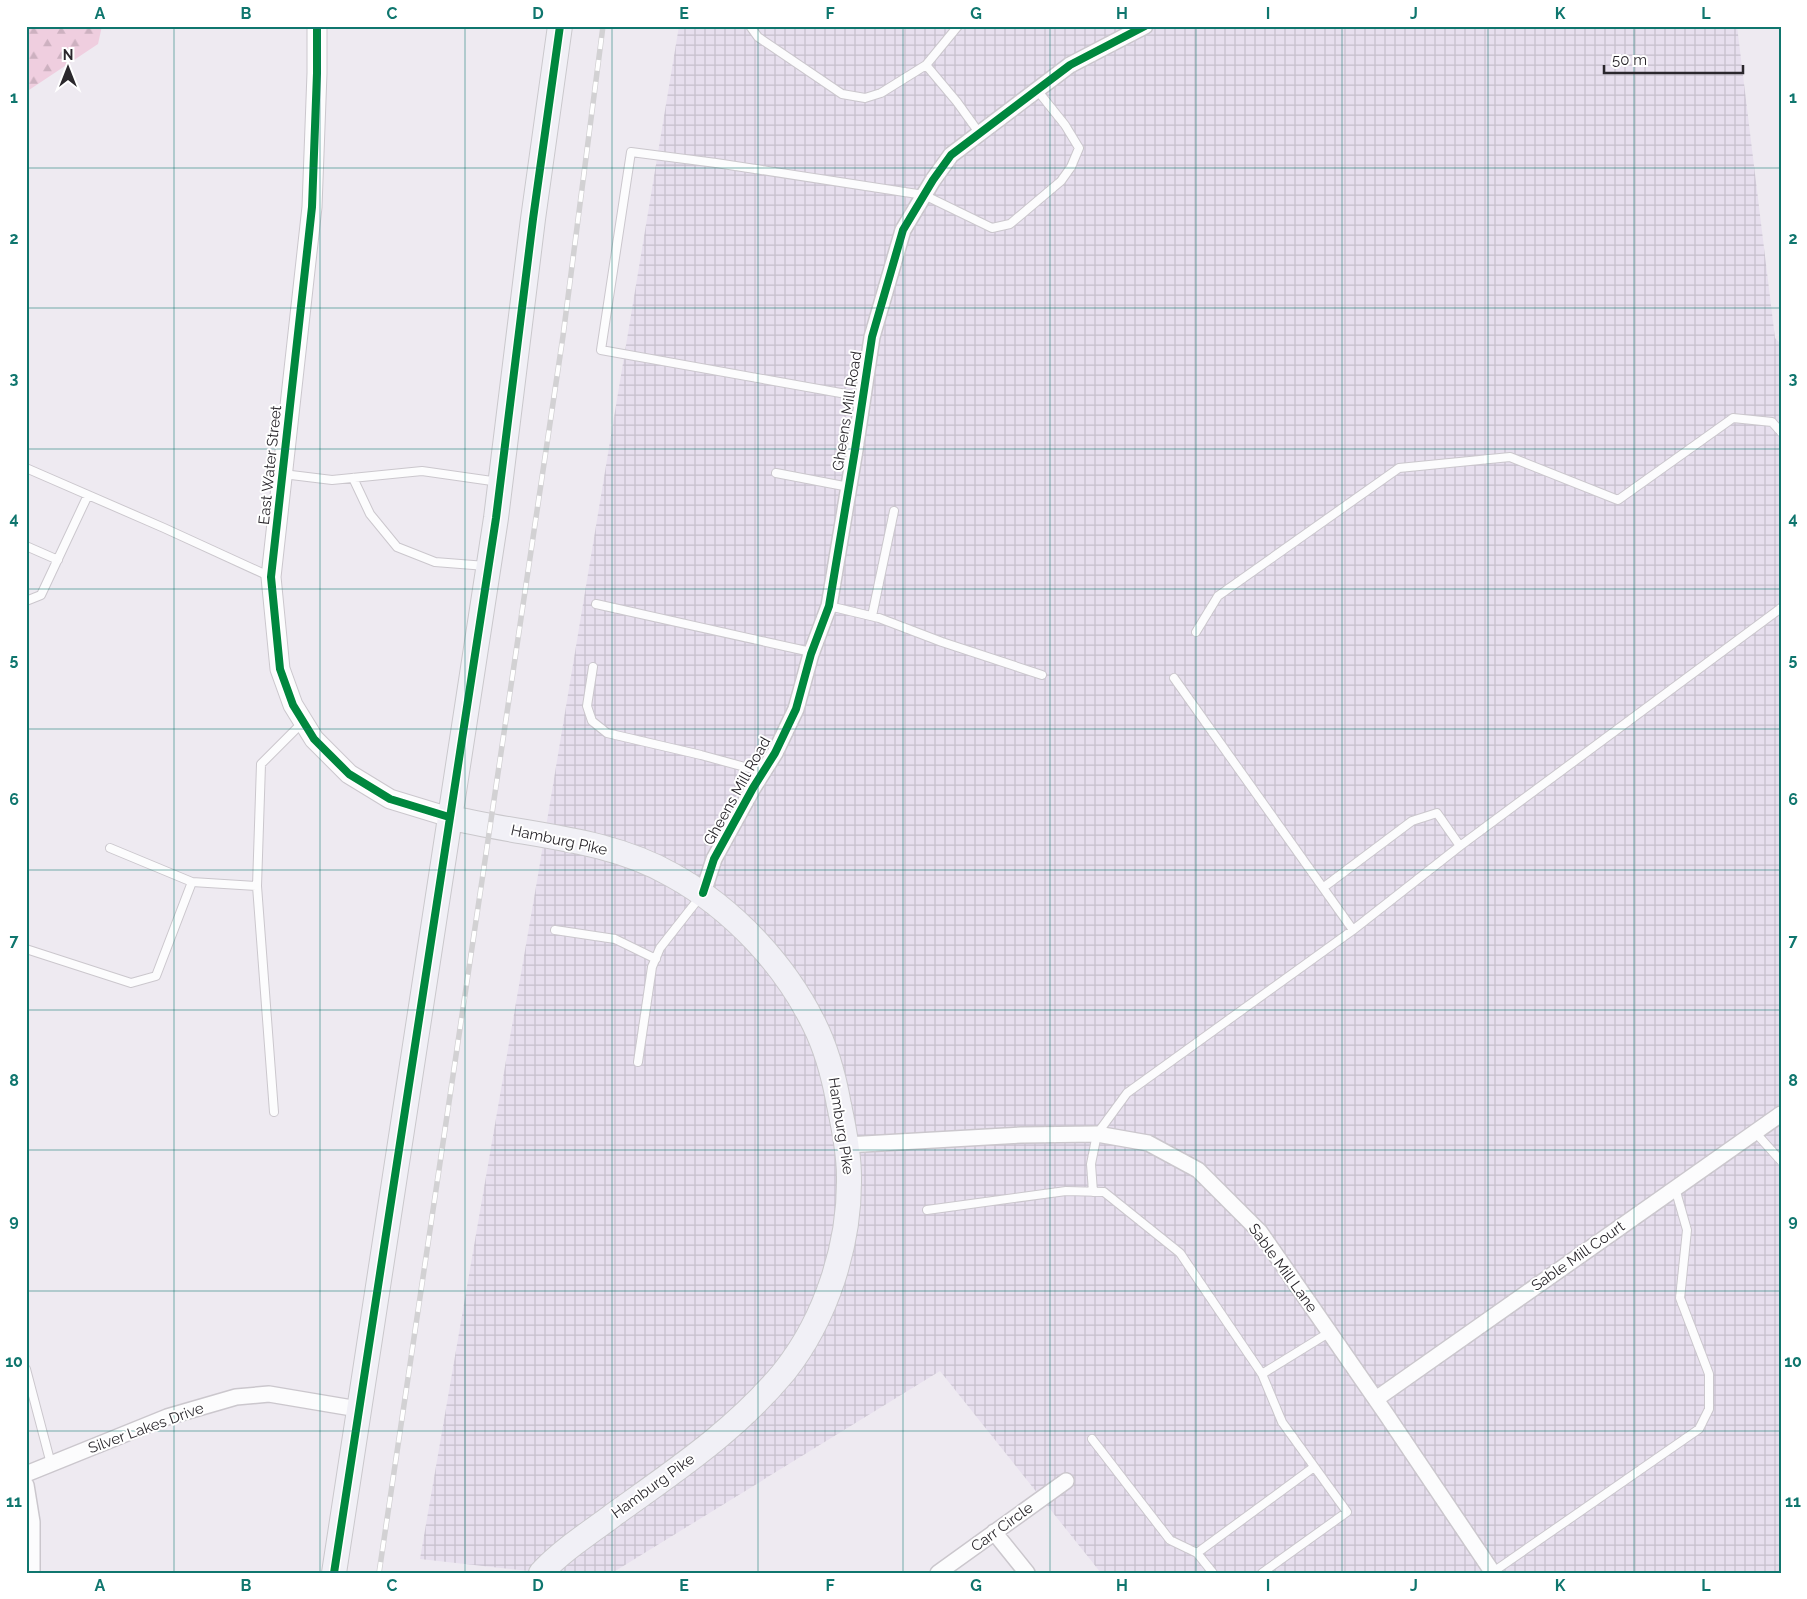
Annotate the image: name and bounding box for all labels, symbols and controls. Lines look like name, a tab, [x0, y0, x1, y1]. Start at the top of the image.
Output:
text: A	[95, 4, 106, 23]
text: B	[241, 4, 252, 23]
text: C	[387, 4, 398, 23]
text: D	[532, 4, 544, 23]
text: E	[679, 4, 689, 23]
text: F	[825, 4, 835, 23]
text: G	[970, 4, 982, 23]
text: H	[1116, 4, 1128, 23]
text: I	[1266, 4, 1270, 23]
text: J	[1410, 4, 1418, 23]
text: K	[1555, 4, 1566, 23]
text: L	[1701, 4, 1711, 23]
north arrow	[42, 42, 92, 92]
scale bar	[1604, 42, 1743, 74]
text: N	[63, 47, 73, 63]
text: 50 m	[1612, 51, 1647, 69]
text: 1	[10, 88, 18, 107]
text: 1	[1789, 88, 1797, 107]
text: 2	[9, 229, 19, 248]
text: 2	[1788, 229, 1798, 248]
street label: Gheens Mill Road	[829, 350, 865, 472]
text: 3	[10, 369, 19, 388]
text: 3	[1789, 369, 1798, 388]
street label: East Water Street	[255, 404, 285, 526]
text: 4	[9, 509, 19, 528]
text: 4	[1788, 509, 1798, 528]
text: 5	[10, 650, 19, 669]
text: 5	[1789, 650, 1798, 669]
street label: Gheens Mill Road	[700, 734, 774, 848]
text: 6	[9, 790, 19, 809]
text: 6	[1788, 790, 1798, 809]
street label: Hamburg Pike	[509, 821, 609, 859]
text: 7	[10, 931, 19, 950]
text: 7	[1789, 931, 1798, 950]
text: 8	[9, 1071, 19, 1090]
text: 8	[1788, 1071, 1798, 1090]
street label: Hamburg Pike	[824, 1076, 858, 1176]
text: 9	[9, 1211, 19, 1230]
text: 9	[1788, 1211, 1798, 1230]
street label: Sable Mill Court	[1528, 1217, 1628, 1295]
street label: Sable Mill Lane	[1245, 1220, 1321, 1316]
text: 10	[5, 1352, 23, 1371]
text: 10	[1784, 1352, 1802, 1371]
street label: Silver Lakes Drive	[86, 1399, 206, 1457]
street label: Hamburg Pike	[608, 1450, 698, 1522]
text: 11	[6, 1492, 22, 1511]
text: 11	[1785, 1492, 1801, 1511]
street label: Carr Circle	[968, 1498, 1037, 1555]
text: A	[95, 1576, 106, 1595]
text: B	[241, 1576, 252, 1595]
text: C	[387, 1576, 398, 1595]
text: D	[532, 1576, 544, 1595]
text: E	[679, 1576, 689, 1595]
text: F	[825, 1576, 835, 1595]
text: G	[970, 1576, 982, 1595]
text: H	[1116, 1576, 1128, 1595]
text: I	[1266, 1576, 1270, 1595]
text: J	[1410, 1576, 1418, 1595]
text: K	[1555, 1576, 1566, 1595]
text: L	[1701, 1576, 1711, 1595]

